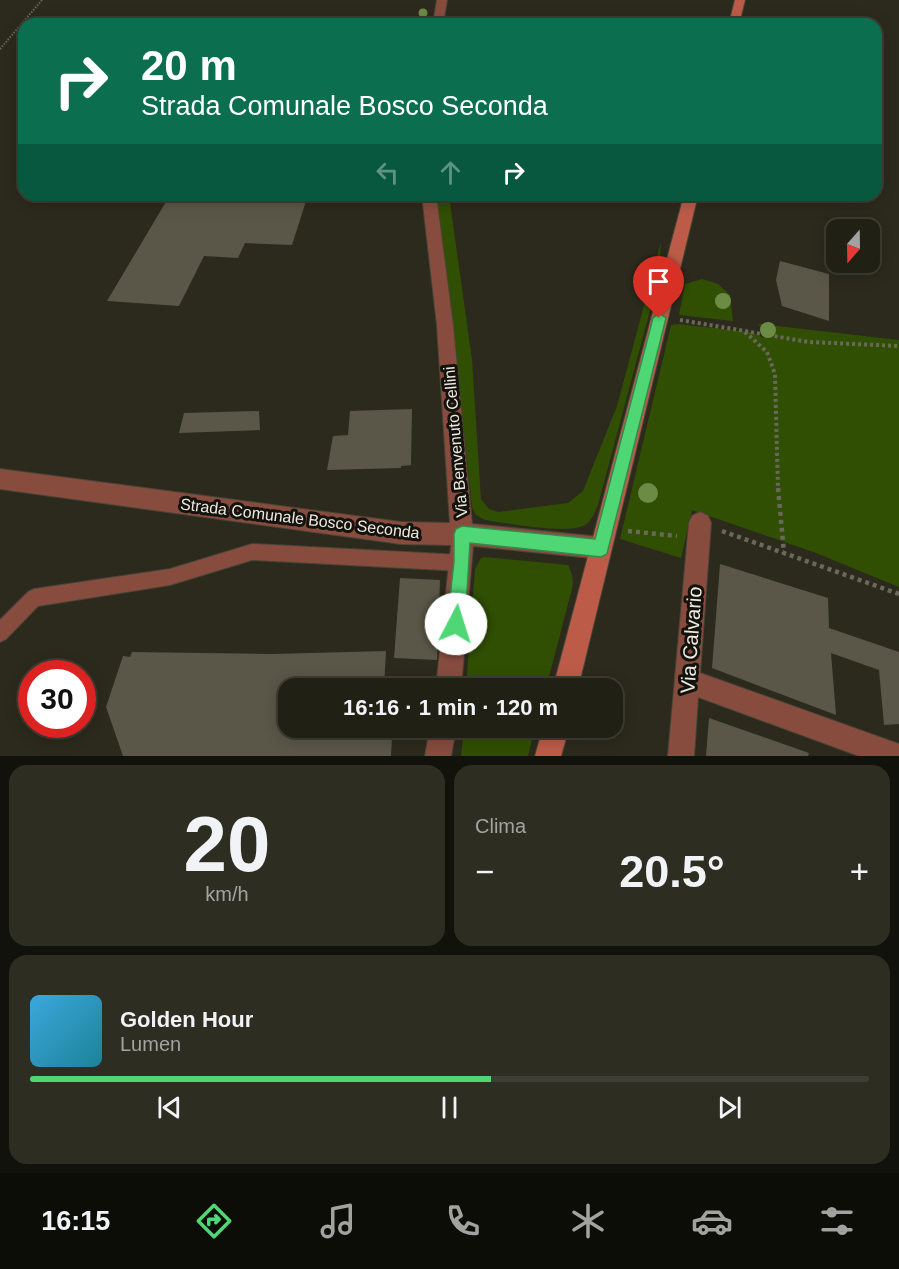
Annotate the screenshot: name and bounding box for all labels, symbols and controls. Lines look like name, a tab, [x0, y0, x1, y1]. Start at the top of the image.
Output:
icon: right	[42, 42, 120, 120]
text: 20 m	[141, 42, 237, 89]
text: Strada Comunale Bosco Seconda	[141, 91, 548, 121]
icon: left	[371, 156, 404, 189]
icon: ahead	[434, 156, 467, 189]
icon: right	[497, 156, 530, 189]
north arrow	[826, 219, 880, 273]
map controls	[826, 219, 880, 273]
pin	[633, 256, 684, 318]
icon: arrive	[642, 265, 675, 298]
street label: Via Benvenuto Cellini	[440, 366, 471, 518]
street label: Strada Comunale Bosco Seconda	[179, 495, 421, 542]
street label: Via Calvario	[676, 586, 706, 694]
position arrow	[424, 592, 488, 656]
speed limit sign: 30	[18, 660, 96, 738]
text: 16:16 · 1 min · 120 m	[343, 695, 558, 720]
text: 20	[184, 800, 270, 888]
text: Clima	[475, 815, 526, 837]
text: 20.5°	[619, 846, 725, 897]
text: −	[475, 853, 494, 890]
text: +	[850, 853, 869, 890]
text: km/h	[205, 883, 249, 905]
text: Golden Hour	[120, 1007, 253, 1032]
text: Lumen	[120, 1033, 181, 1055]
icon: previous	[153, 1091, 186, 1124]
icon: pause	[433, 1091, 466, 1124]
icon: next	[713, 1091, 746, 1124]
icon: directions	[193, 1200, 235, 1242]
icon: music	[317, 1200, 359, 1242]
icon: phone	[442, 1200, 484, 1242]
icon: climate	[567, 1200, 609, 1242]
icon: car	[691, 1200, 733, 1242]
icon: filters	[816, 1200, 858, 1242]
text: 16:15	[41, 1206, 110, 1236]

